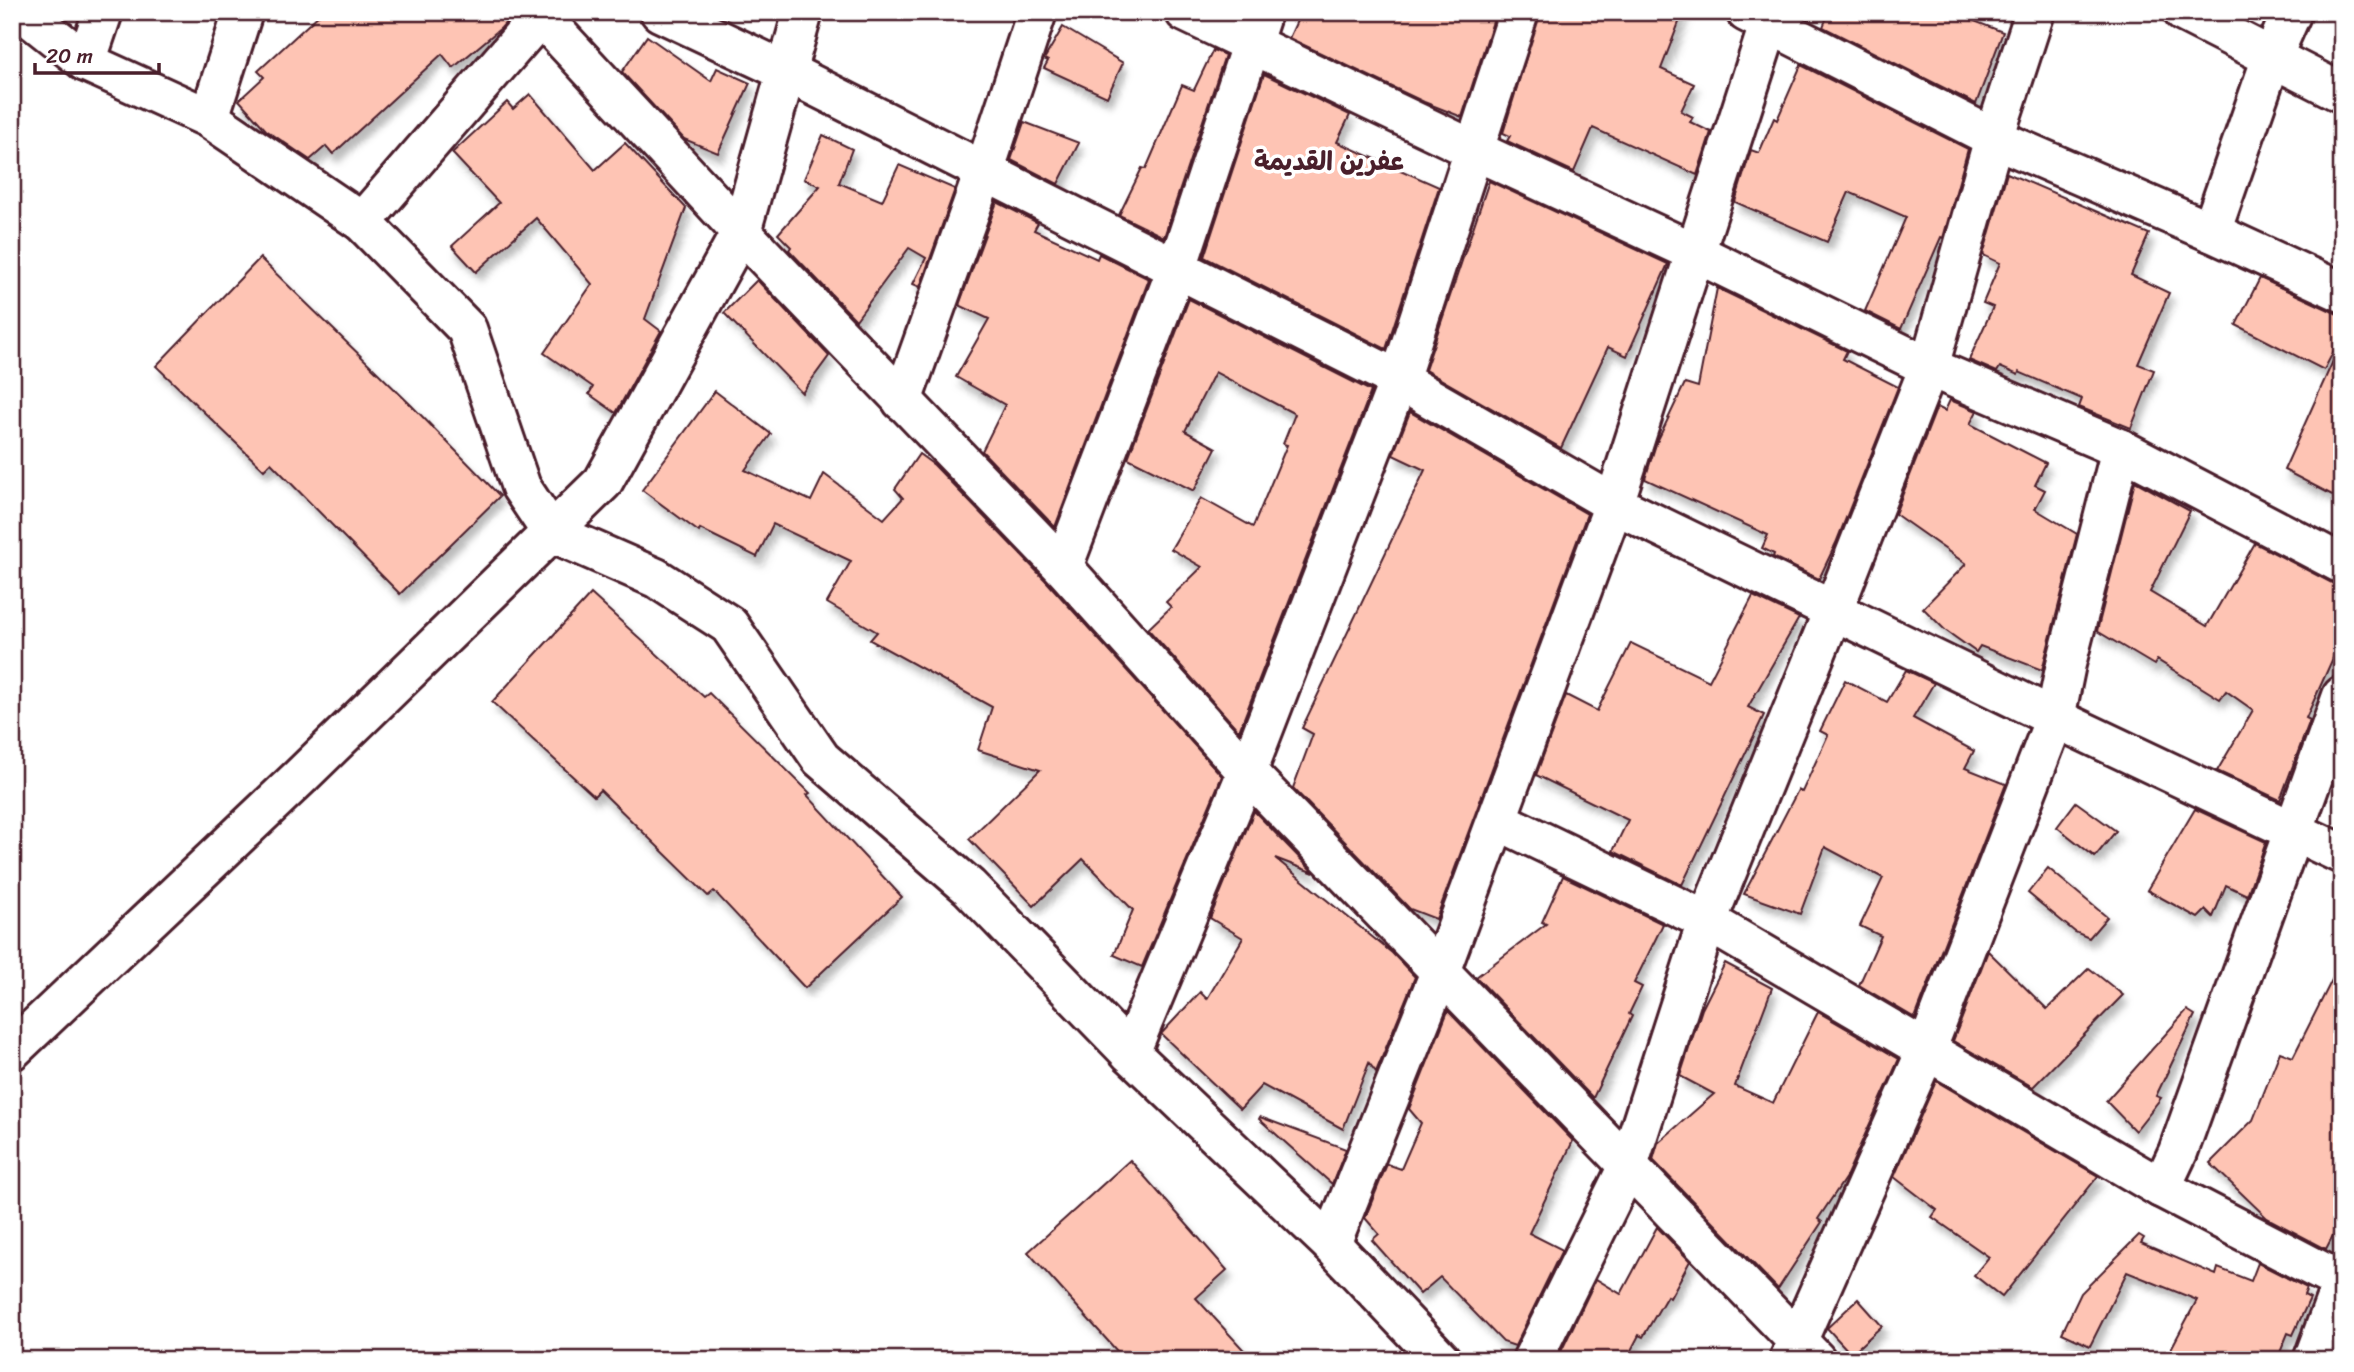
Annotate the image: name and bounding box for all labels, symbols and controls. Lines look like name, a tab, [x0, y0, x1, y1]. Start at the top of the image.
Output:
scale bar	[35, 32, 159, 76]
text: 20 m	[46, 37, 93, 75]
district label: عفرين القديمة	[1254, 138, 1404, 184]

